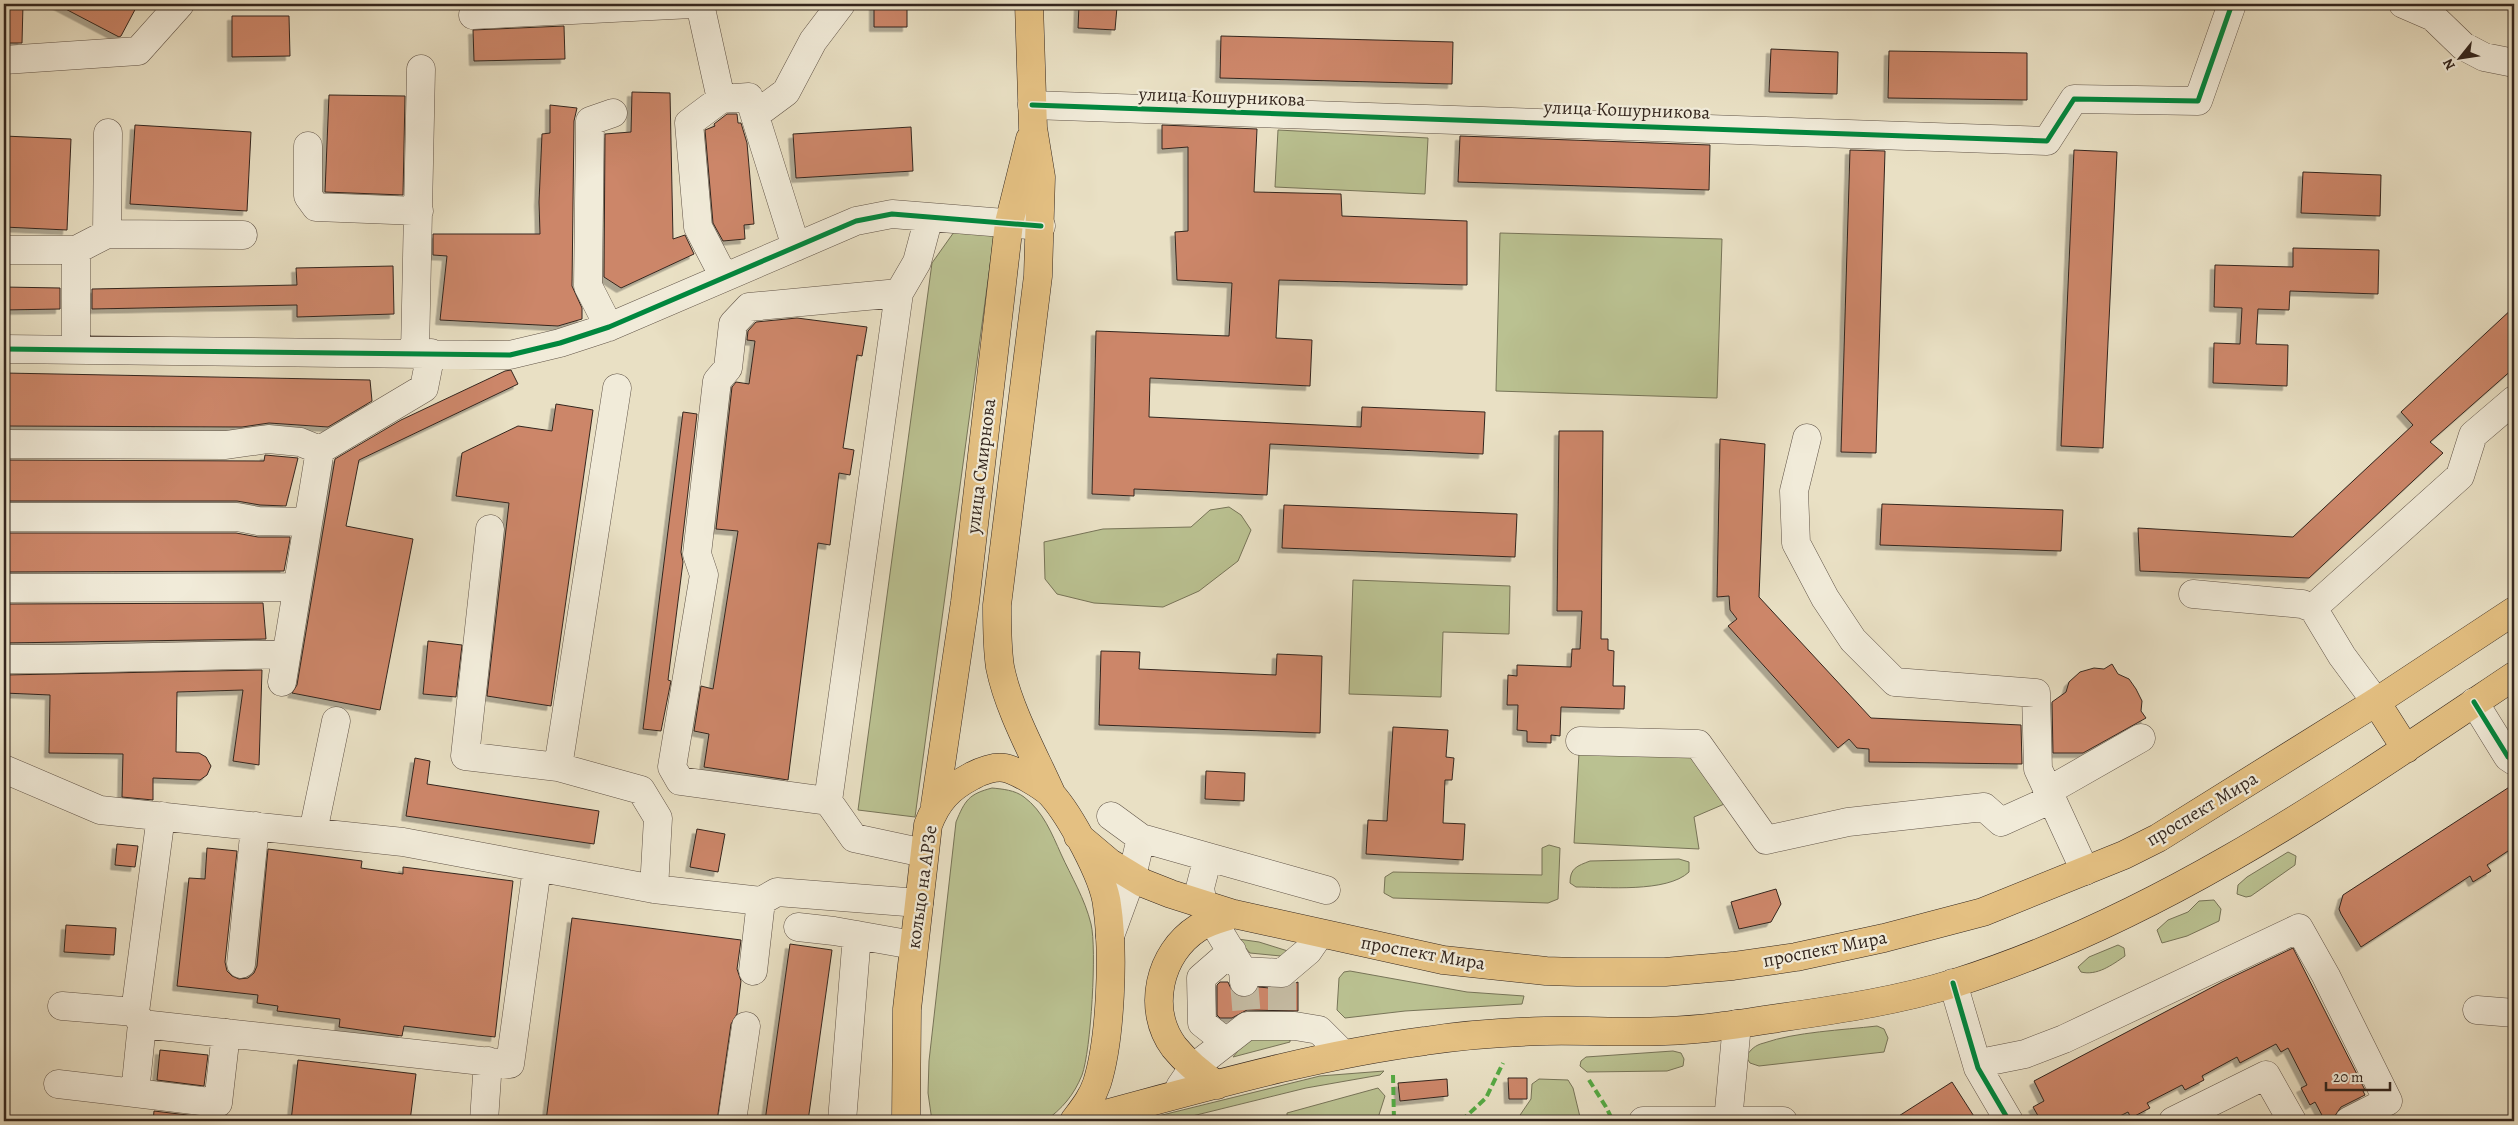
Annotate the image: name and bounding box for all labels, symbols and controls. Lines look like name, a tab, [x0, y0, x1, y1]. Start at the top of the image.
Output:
north arrow	[2436, 32, 2486, 82]
text: N	[2438, 55, 2460, 73]
street label: улица Кошурникова	[1137, 81, 1306, 113]
street label: улица Кошурникова	[1542, 94, 1711, 126]
street label: улица Смирнова	[960, 397, 1002, 536]
street label: проспект Мира	[2141, 765, 2263, 853]
street label: кольцо на АРЗе	[900, 824, 944, 950]
street label: проспект Мира	[1761, 924, 1890, 974]
street label: проспект Мира	[1359, 929, 1488, 977]
scale bar	[2326, 1060, 2389, 1092]
text: 20 m	[2333, 1067, 2364, 1087]

